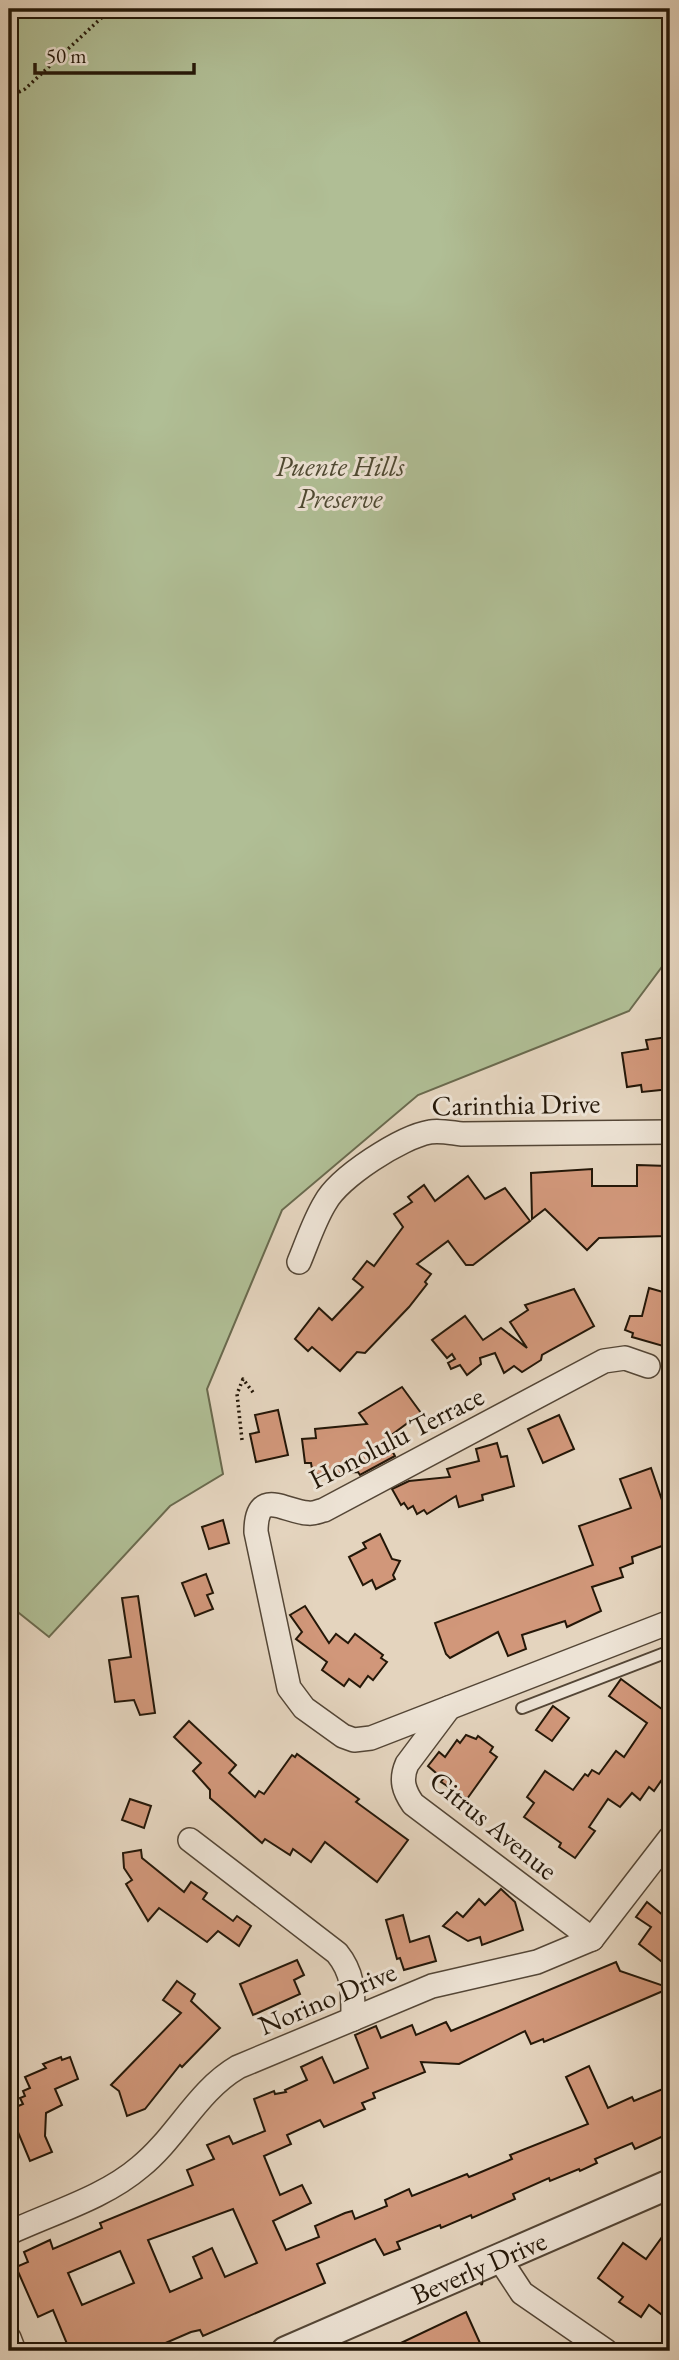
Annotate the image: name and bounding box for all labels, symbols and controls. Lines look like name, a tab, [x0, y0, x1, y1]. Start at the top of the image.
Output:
scale bar	[35, 32, 194, 76]
text: 50 m	[46, 42, 87, 69]
park label: Puente Hills Preserve	[275, 448, 405, 516]
street label: Carinthia Drive	[431, 1085, 601, 1123]
street label: Honolulu Terrace	[302, 1377, 490, 1497]
street label: Citrus Avenue	[423, 1762, 565, 1888]
street label: Norino Drive	[253, 1953, 401, 2043]
street label: Beverly Drive	[406, 2222, 552, 2312]

